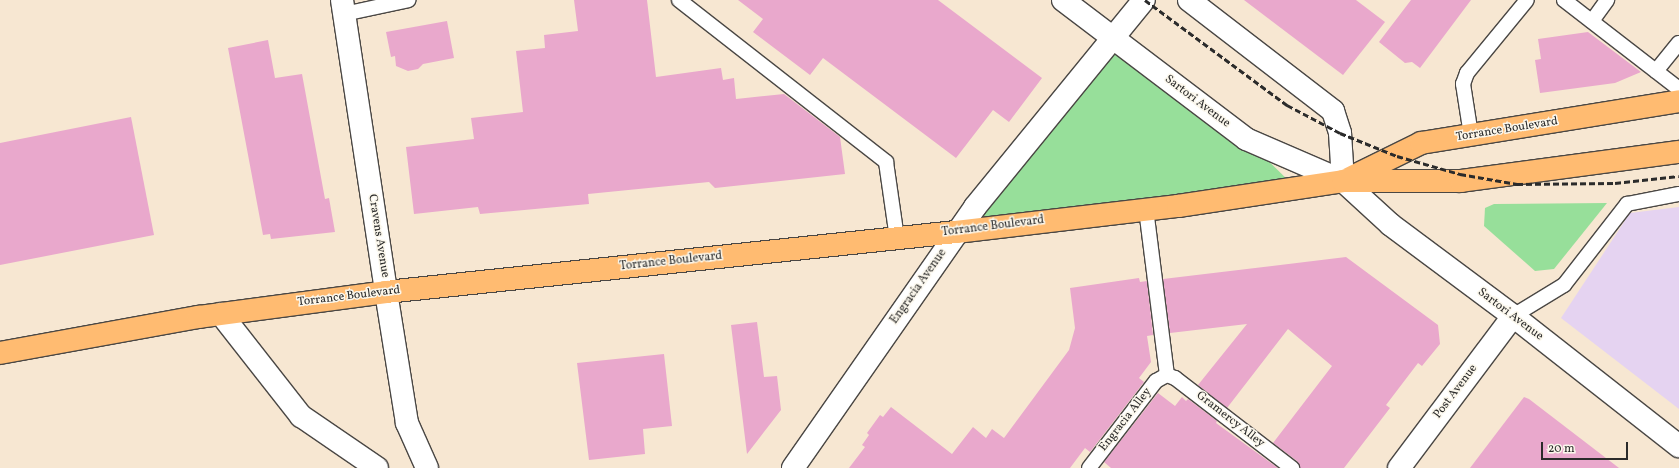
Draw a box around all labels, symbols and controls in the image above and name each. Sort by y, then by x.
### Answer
street label: Sartori Avenue [1161,73,1233,131]
street label: Torrance Boulevard [1455,115,1559,145]
street label: Cravens Avenue [364,193,392,279]
street label: Torrance Boulevard [941,214,1045,240]
street label: Engracia Avenue [888,247,950,327]
street label: Torrance Boulevard [619,249,723,275]
street label: Torrance Boulevard [297,284,401,310]
street label: Sartori Avenue [1474,286,1546,344]
street label: Post Avenue [1431,362,1481,422]
street label: Engracia Alley [1097,385,1155,455]
street label: Gramercy Alley [1193,389,1267,451]
scale bar [1543,434,1630,460]
text: 20 m [1548,441,1575,457]

